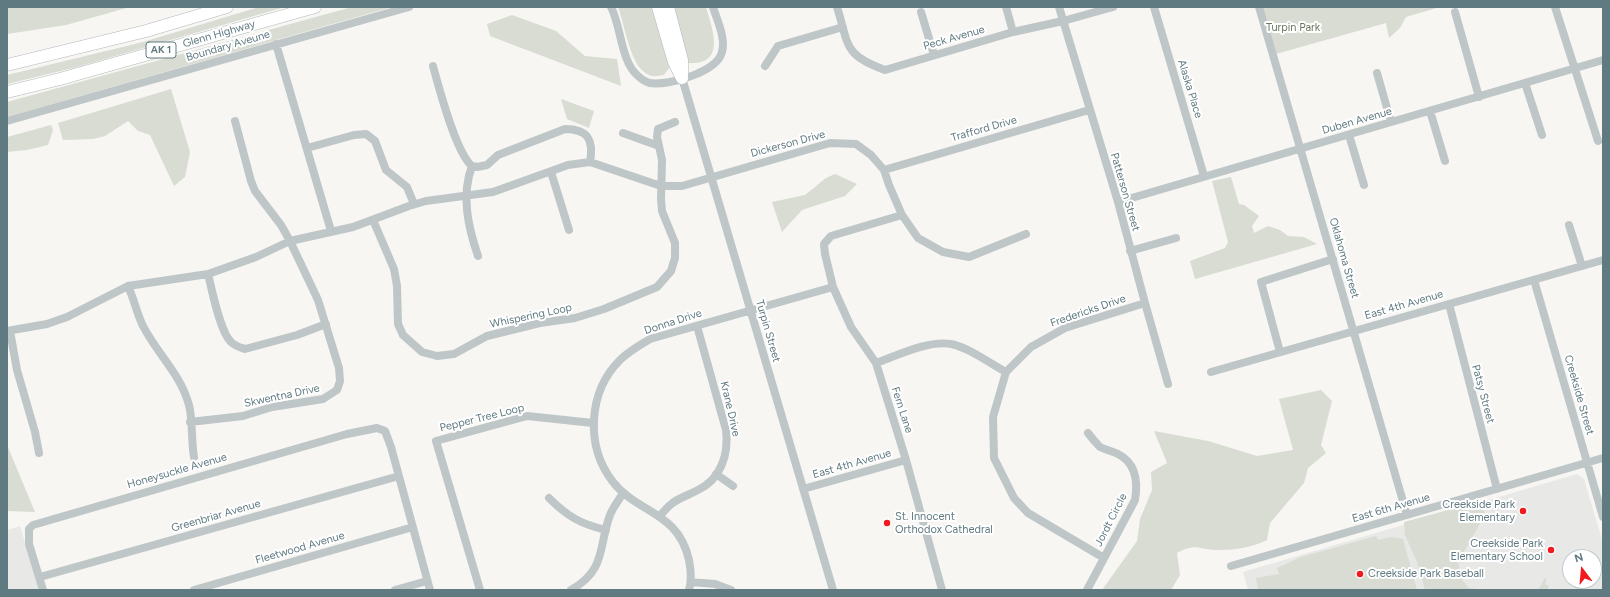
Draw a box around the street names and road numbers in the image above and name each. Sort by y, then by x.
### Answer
street label: Glenn Highway [181,17,257,51]
street label: Peck Avenue [922,23,986,53]
street label: Boundary Aveune [184,28,272,64]
road number: AK 1 [146,42,176,58]
street label: Alaska Place [1175,58,1205,120]
street label: Duben Avenue [1320,105,1394,137]
street label: Trafford Drive [950,113,1018,145]
street label: Dickerson Drive [749,128,827,160]
street label: Patterson Street [1107,151,1143,233]
street label: Oklahoma Street [1326,216,1362,300]
street label: East 4th Avenue [1363,287,1445,323]
street label: Fredericks Drive [1049,292,1127,330]
street label: Turpin Street [753,298,783,364]
street label: Whispering Loop [489,301,573,331]
street label: Donna Drive [642,306,704,338]
street label: Creekside Street [1561,353,1597,437]
street label: Patsy Street [1469,363,1497,425]
street label: Krane Drive [717,380,743,438]
street label: Skwentna Drive [243,382,321,410]
street label: Fern Lane [888,385,916,435]
street label: Pepper Tree Loop [438,401,526,435]
street label: East 4th Avenue [811,446,893,482]
street label: Honeysuckle Avenue [126,450,228,492]
street label: Jordt Circle [1092,491,1130,549]
street label: East 6th Avenue [1350,491,1432,525]
street label: Greenbriar Avenue [170,497,262,535]
street label: Fleetwood Avenue [254,529,346,567]

